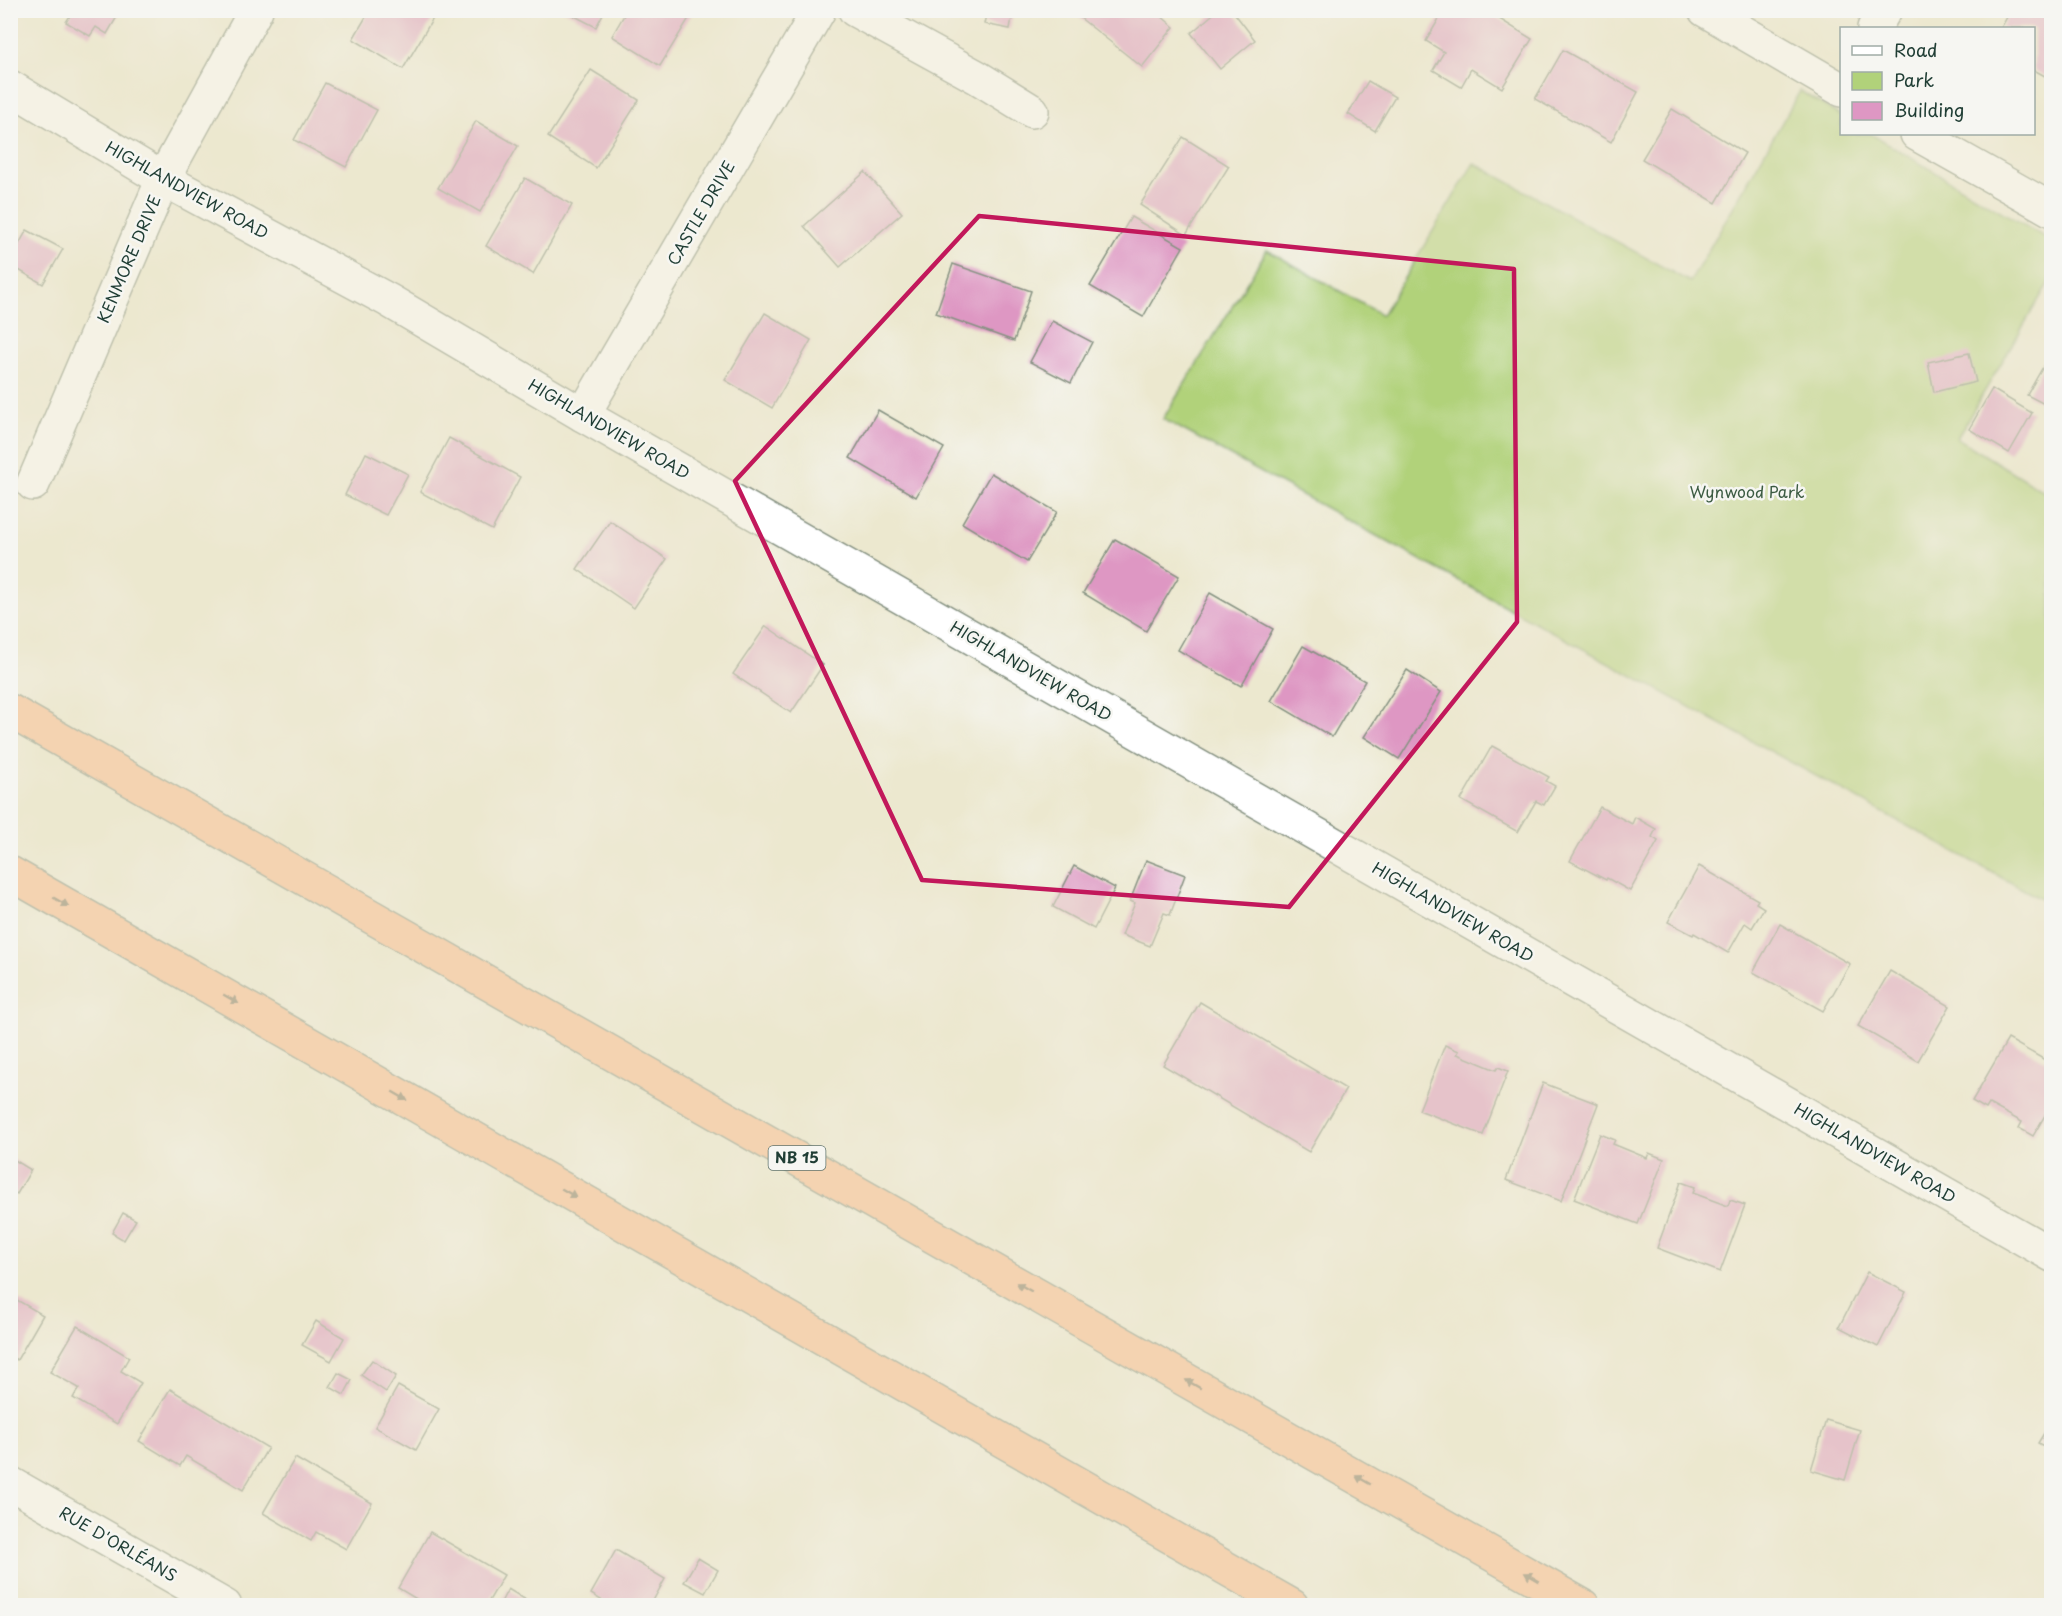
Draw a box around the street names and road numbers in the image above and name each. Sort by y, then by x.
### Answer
street label: HIGHLANDVIEW ROAD [102,134,273,244]
street label: CASTLE DRIVE [660,156,740,269]
street label: KENMORE DRIVE [90,191,166,326]
street label: HIGHLANDVIEW ROAD [524,372,695,484]
street label: HIGHLANDVIEW ROAD [946,614,1117,726]
street label: HIGHLANDVIEW ROAD [1368,855,1539,967]
street label: HIGHLANDVIEW ROAD [1790,1096,1961,1208]
road number: NB 15 [768,1146,826,1170]
street label: RUE D'ORLÉANS [55,1500,182,1587]

